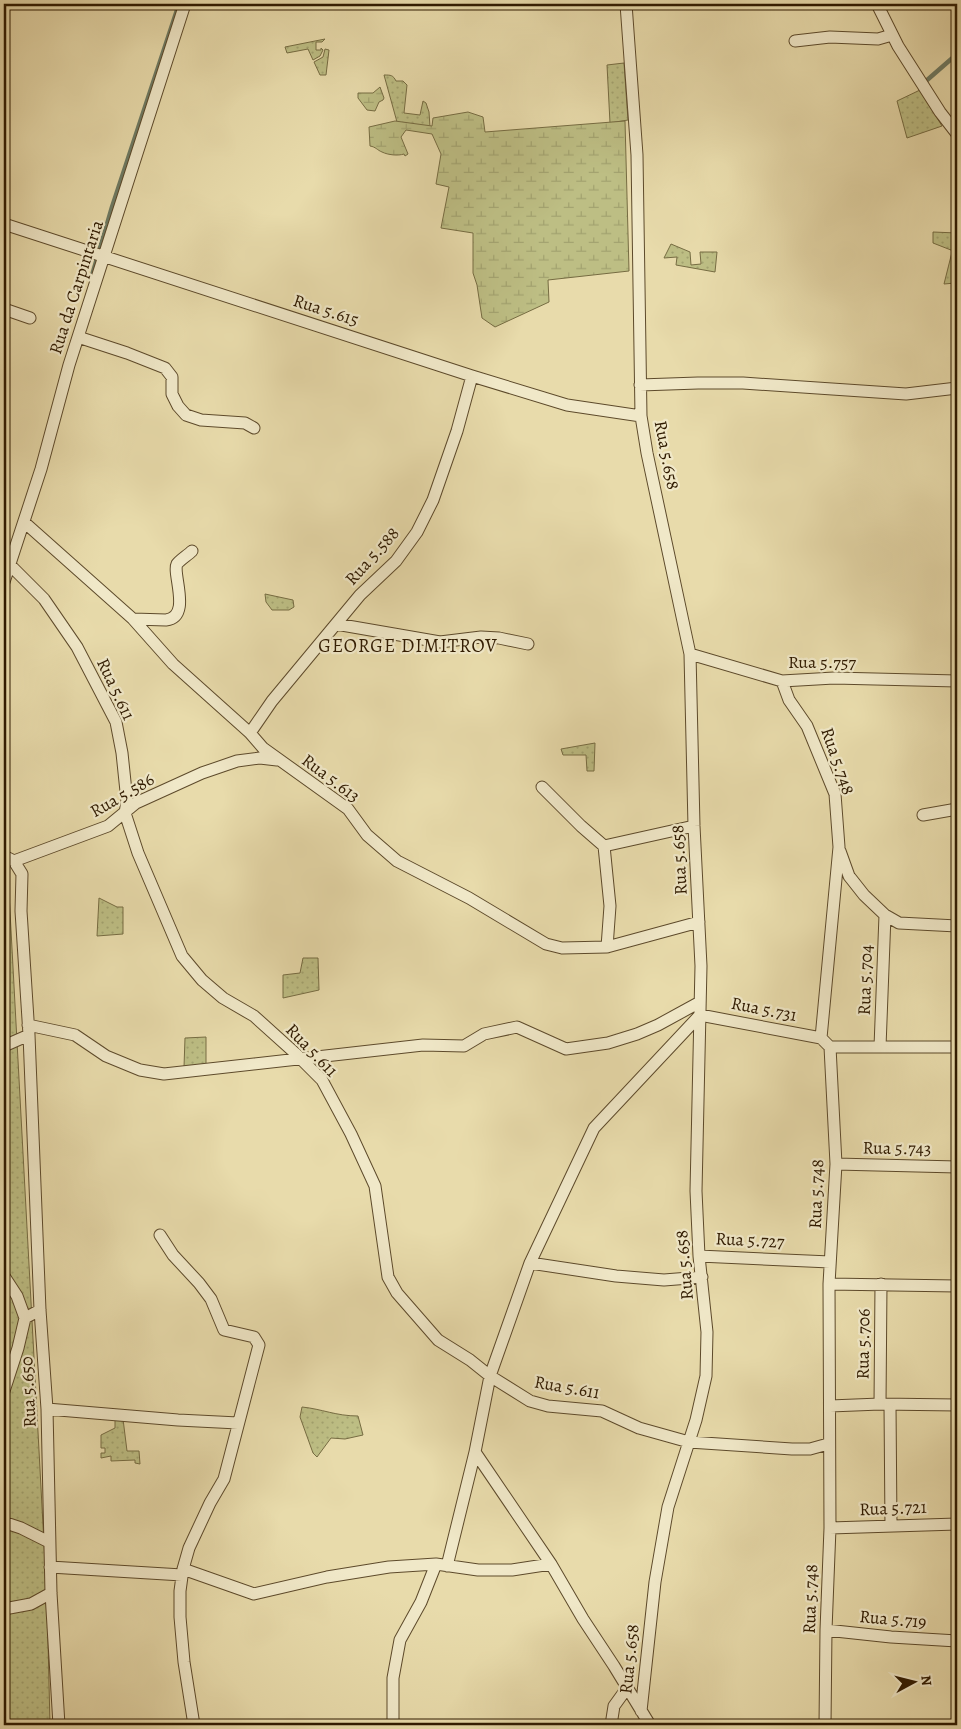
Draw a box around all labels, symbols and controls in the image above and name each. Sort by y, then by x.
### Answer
street label: Rua da Carpintaria [43,216,109,357]
street label: Rua 5.615 [290,288,362,332]
street label: Rua 5.658 [649,418,685,492]
street label: Rua 5.588 [339,522,405,590]
district label: GEORGE DIMITROV [318,633,498,659]
street label: Rua 5.757 [788,650,857,674]
street label: Rua 5.611 [91,654,141,724]
street label: Rua 5.748 [815,724,861,798]
street label: Rua 5.613 [297,748,365,808]
street label: Rua 5.586 [86,767,158,823]
street label: Rua 5.658 [665,824,693,896]
street label: Rua 5.704 [852,944,878,1016]
street label: Rua 5.731 [729,991,799,1027]
street label: Rua 5.611 [280,1018,344,1082]
street label: Rua 5.743 [862,1135,932,1161]
street label: Rua 5.748 [803,1159,829,1229]
street label: Rua 5.727 [715,1226,786,1254]
street label: Rua 5.658 [669,1229,699,1301]
street label: Rua 5.706 [850,1308,876,1380]
street label: Rua 5.650 [14,1356,42,1428]
street label: Rua 5.611 [532,1369,602,1405]
street label: Rua 5.721 [859,1495,927,1521]
street label: Rua 5.748 [797,1564,823,1634]
street label: Rua 5.719 [858,1604,928,1634]
street label: Rua 5.658 [613,1623,645,1695]
north arrow [888,1656,938,1706]
text: N [916,1674,936,1687]

